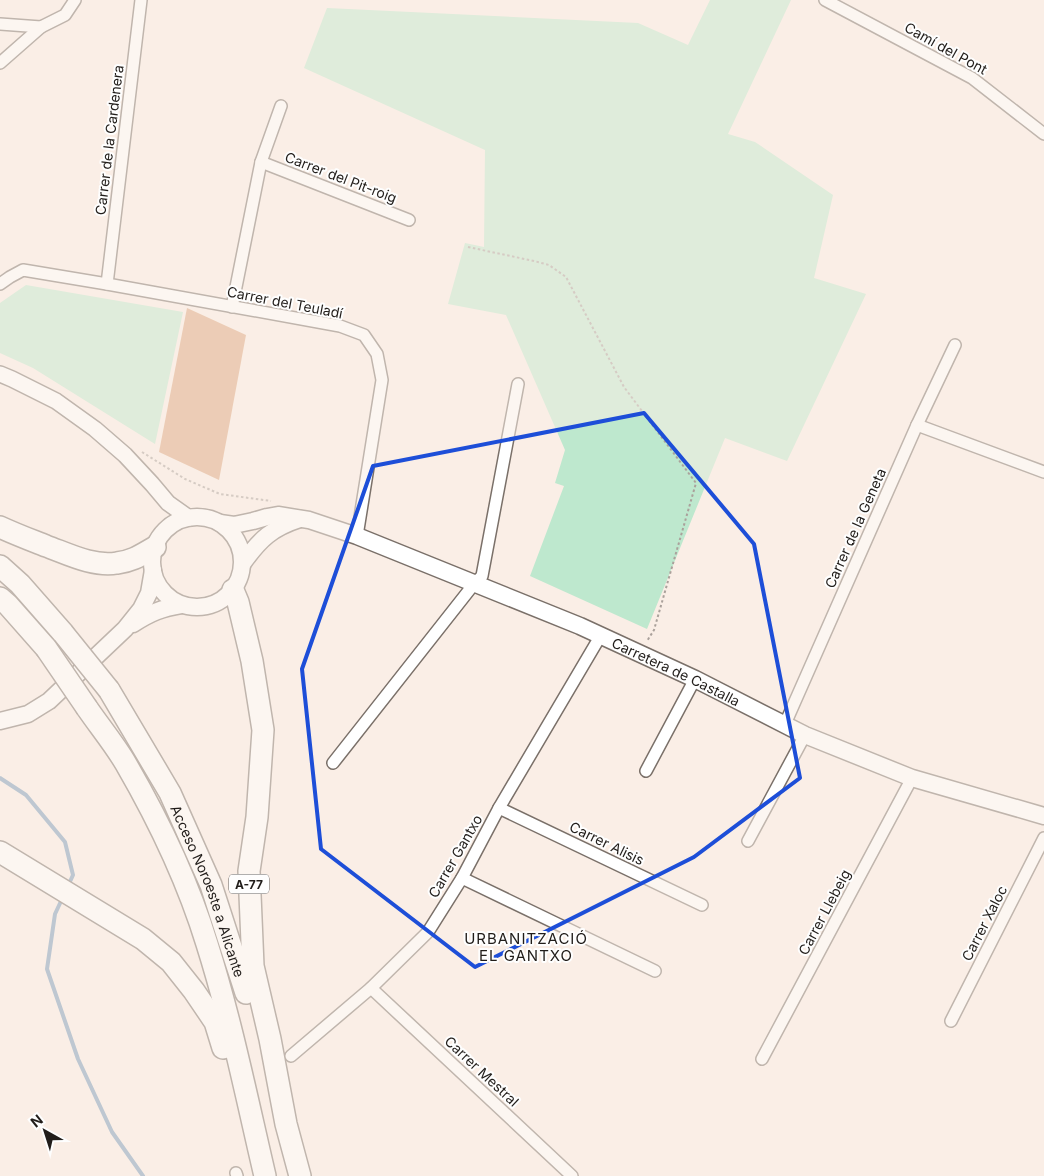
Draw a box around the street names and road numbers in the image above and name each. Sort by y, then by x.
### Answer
street label: Camí del Pont [902,18,991,78]
street label: Carrer de la Cardenera [91,64,127,216]
street label: Carrer del Pit-roig [283,148,399,206]
street label: Carrer del Teuladí [226,282,345,322]
street label: Carrer de la Geneta [821,465,889,591]
street label: Carretera de Castalla [609,633,743,709]
street label: Acceso Noroeste a Alicante [168,802,249,979]
street label: Carrer Gantxo [424,812,486,900]
street label: Carrer Alisis [567,818,647,868]
street label: Carrer Llebeig [794,866,854,958]
road number: A-77 [229,874,269,894]
street label: Carrer Xaloc [958,882,1010,964]
street label: Carrer Mestral [441,1032,523,1110]

